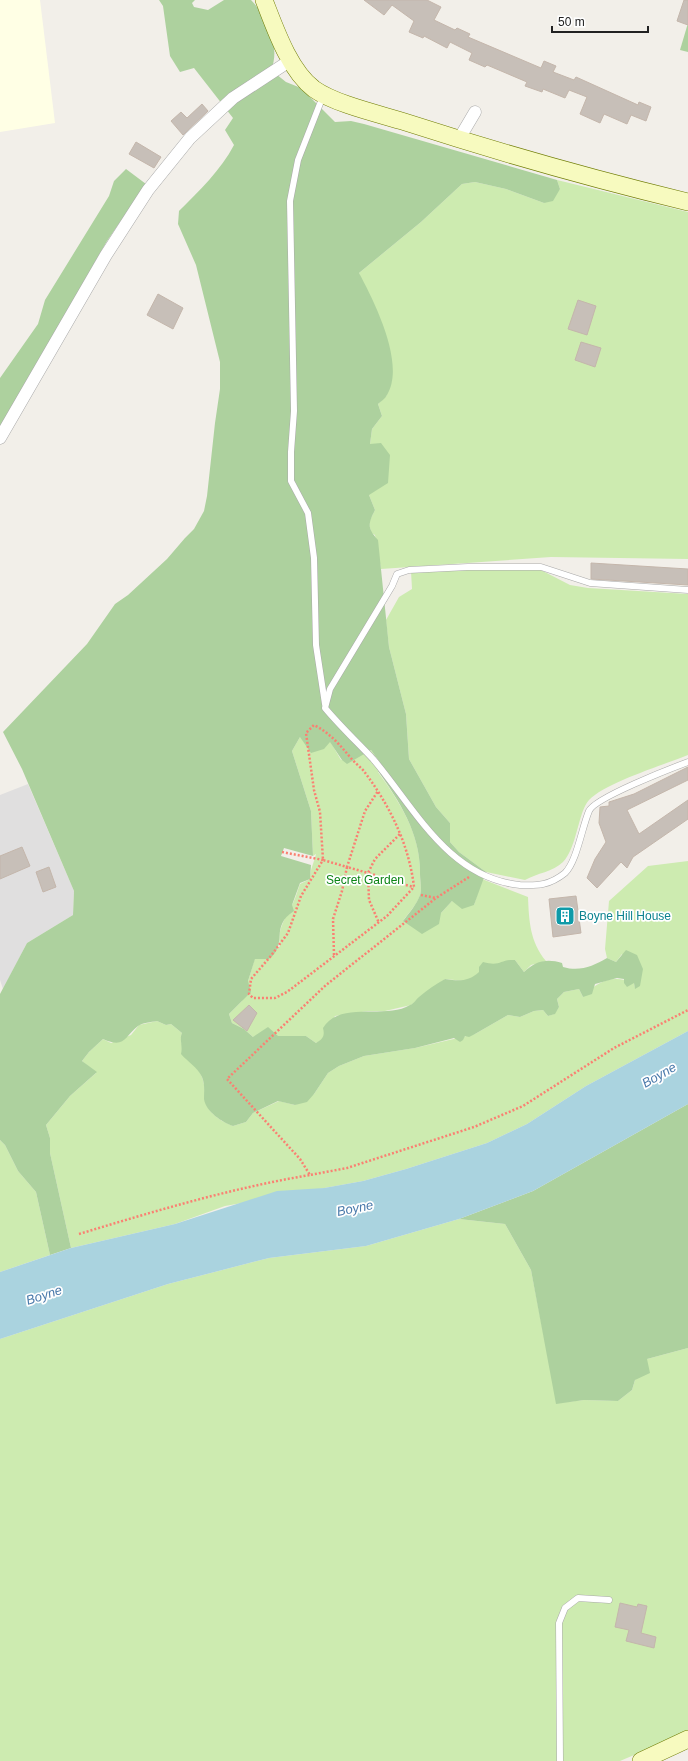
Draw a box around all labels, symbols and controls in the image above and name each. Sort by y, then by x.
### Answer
scale bar [552,8,648,34]
text: 50 m [558,15,585,29]
park label: Secret Garden [326,873,404,887]
building icon: Boyne Hill House [554,905,576,927]
place label: Boyne Hill House [579,909,671,923]
water label: Boyne [639,1059,679,1091]
water label: Boyne [335,1197,375,1219]
water label: Boyne [24,1282,64,1308]

